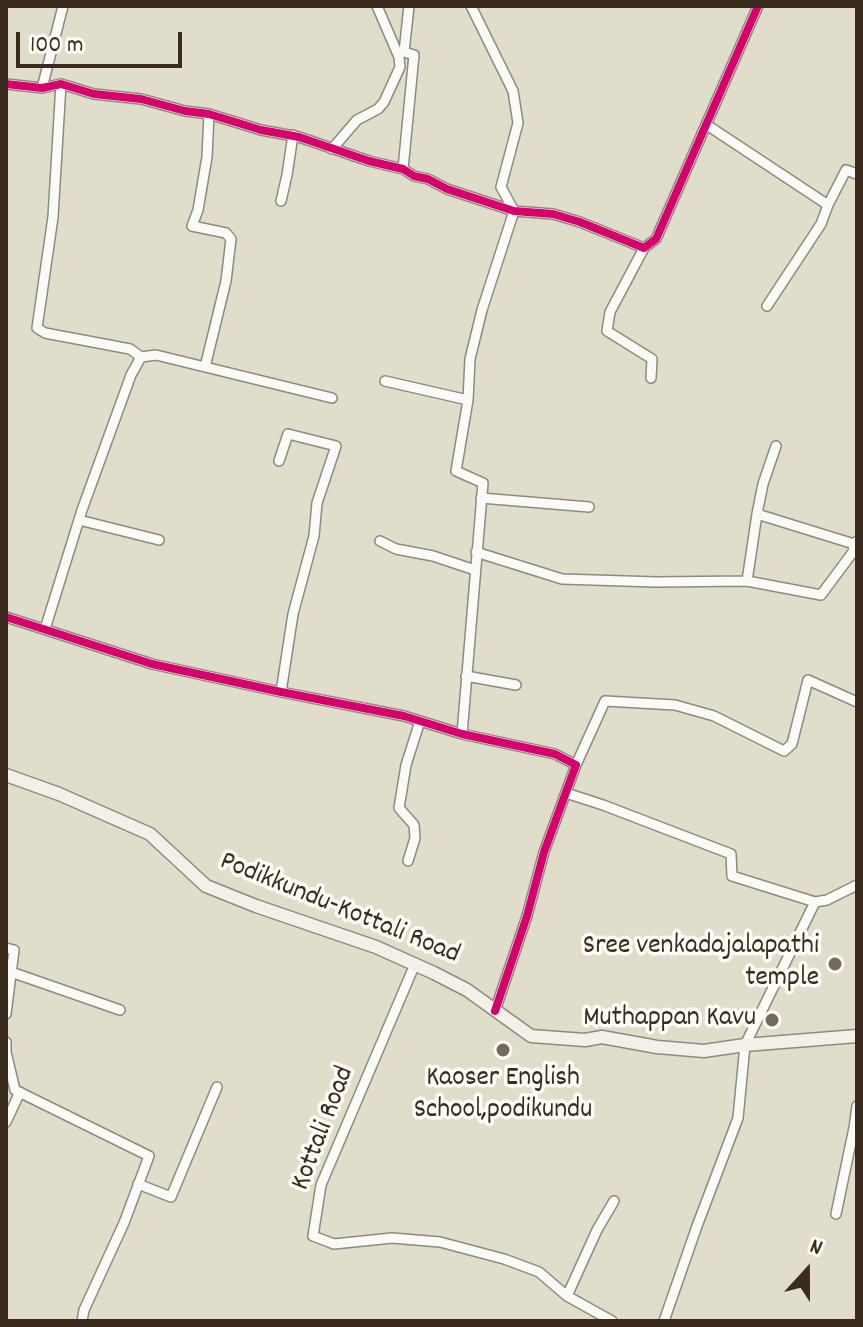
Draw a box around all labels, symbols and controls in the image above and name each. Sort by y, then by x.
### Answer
scale bar [20,16,186,66]
text: 100 m [30,29,83,63]
street label: Podikkundu-Kottali Road [214,846,464,974]
place label: Sree venkadajalapathi temple [583,931,819,997]
marker: Sree venkadajalapathi temple [826,955,844,973]
place label: Muthappan Kavu [583,1003,756,1037]
marker: Muthappan Kavu [763,1011,781,1029]
marker: Kaoser English School,podikundu [494,1041,512,1059]
street label: Kottali Road [286,1062,364,1196]
place label: Kaoser English School,podikundu [414,1063,592,1129]
north arrow [767,1231,847,1311]
text: N [805,1232,826,1265]

